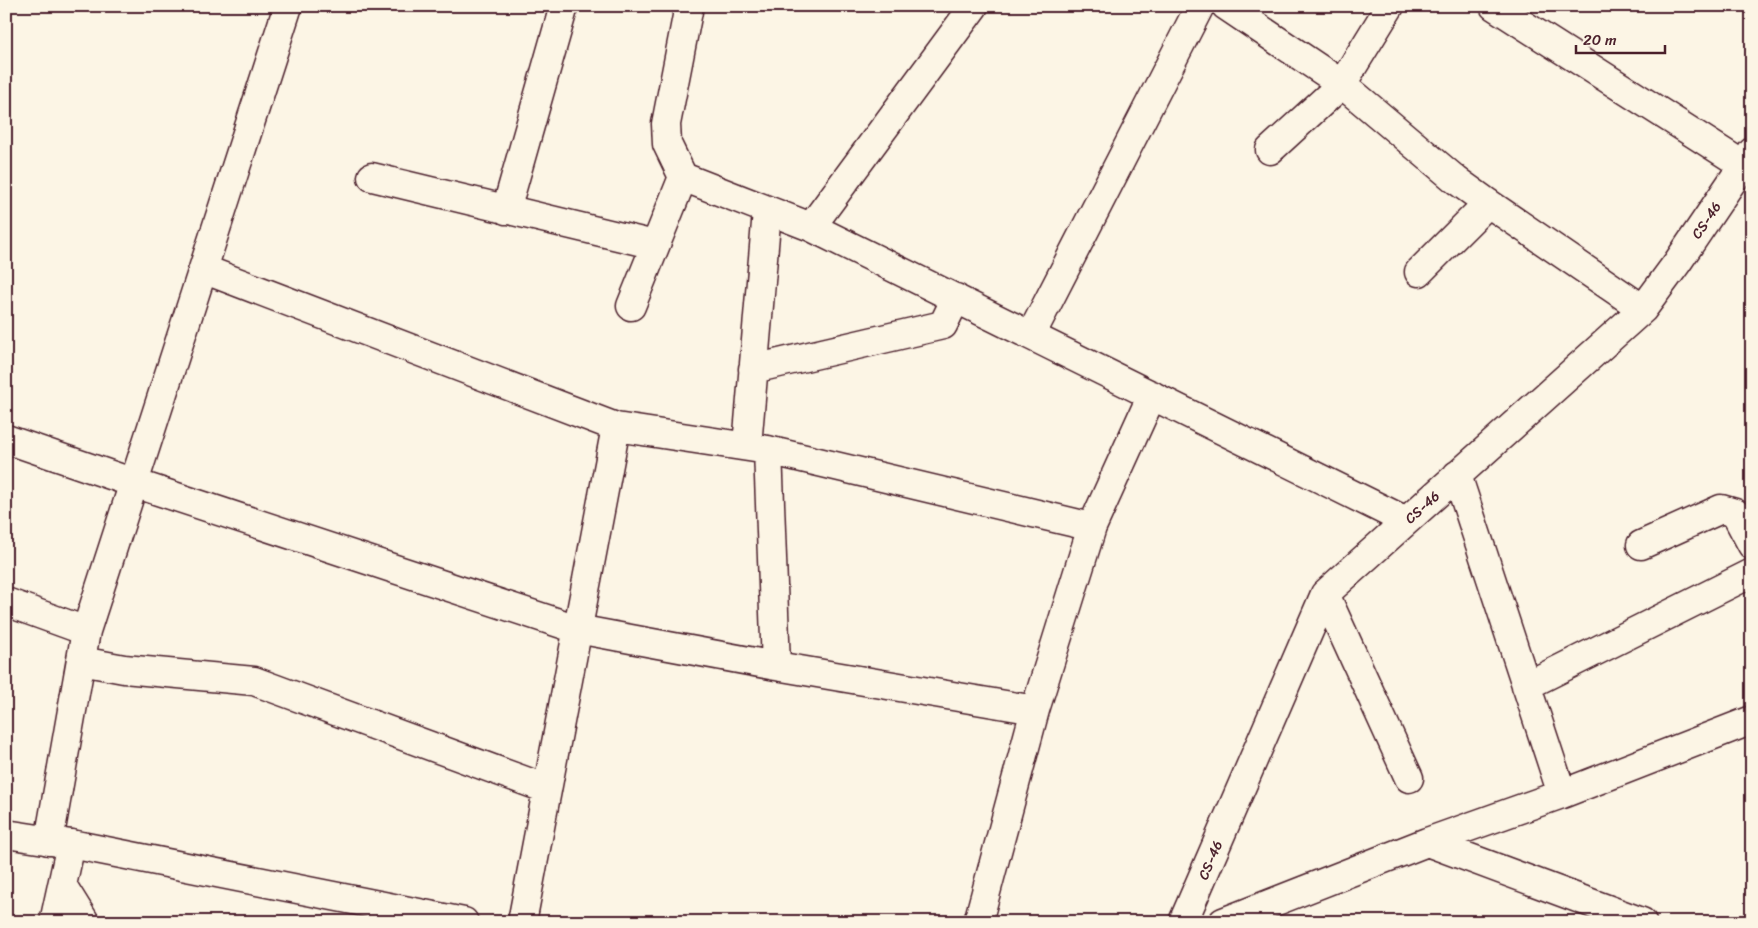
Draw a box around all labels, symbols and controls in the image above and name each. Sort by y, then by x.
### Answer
scale bar [1576,22,1664,54]
text: 20 m [1583,27,1617,53]
street label: CS-46 [1685,196,1728,244]
street label: CS-46 [1399,484,1446,530]
street label: CS-46 [1191,837,1230,884]

